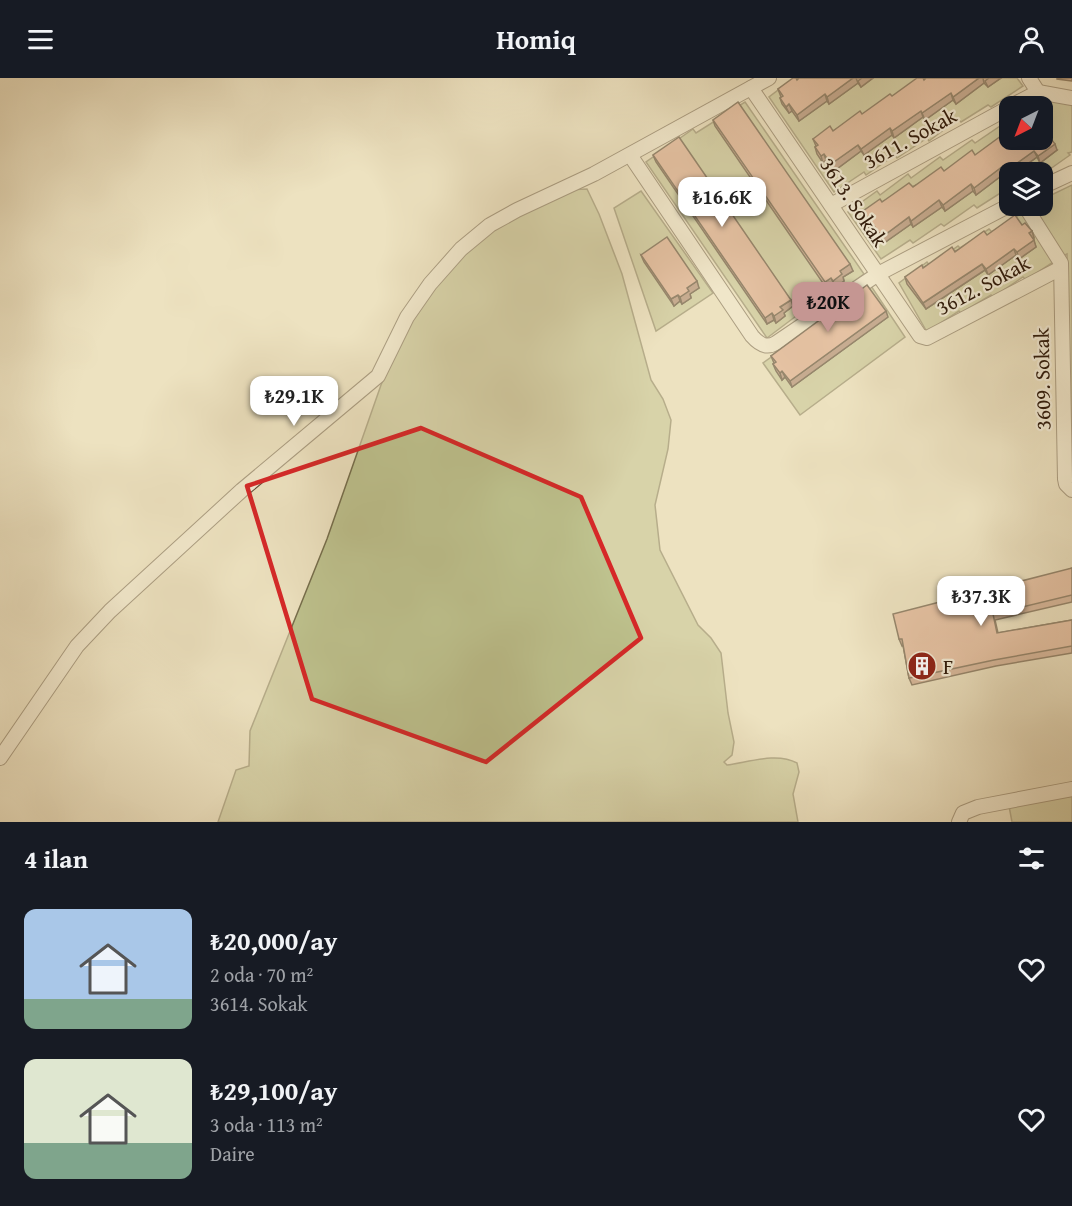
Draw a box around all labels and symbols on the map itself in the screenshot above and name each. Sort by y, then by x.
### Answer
north arrow [999,96,1053,150]
street label: 3611. Sokak [858,99,963,176]
street label: 3613. Sokak [813,151,896,253]
pin: ₺16.6K [673,177,771,228]
street label: 3612. Sokak [931,247,1036,323]
pin: ₺20K [792,282,864,333]
street label: 3609. Sokak [1026,327,1058,430]
pin: ₺29.1K [245,376,343,427]
pin: ₺37.3K [932,576,1030,627]
building icon: F [906,650,938,682]
place label: F [943,651,953,682]

